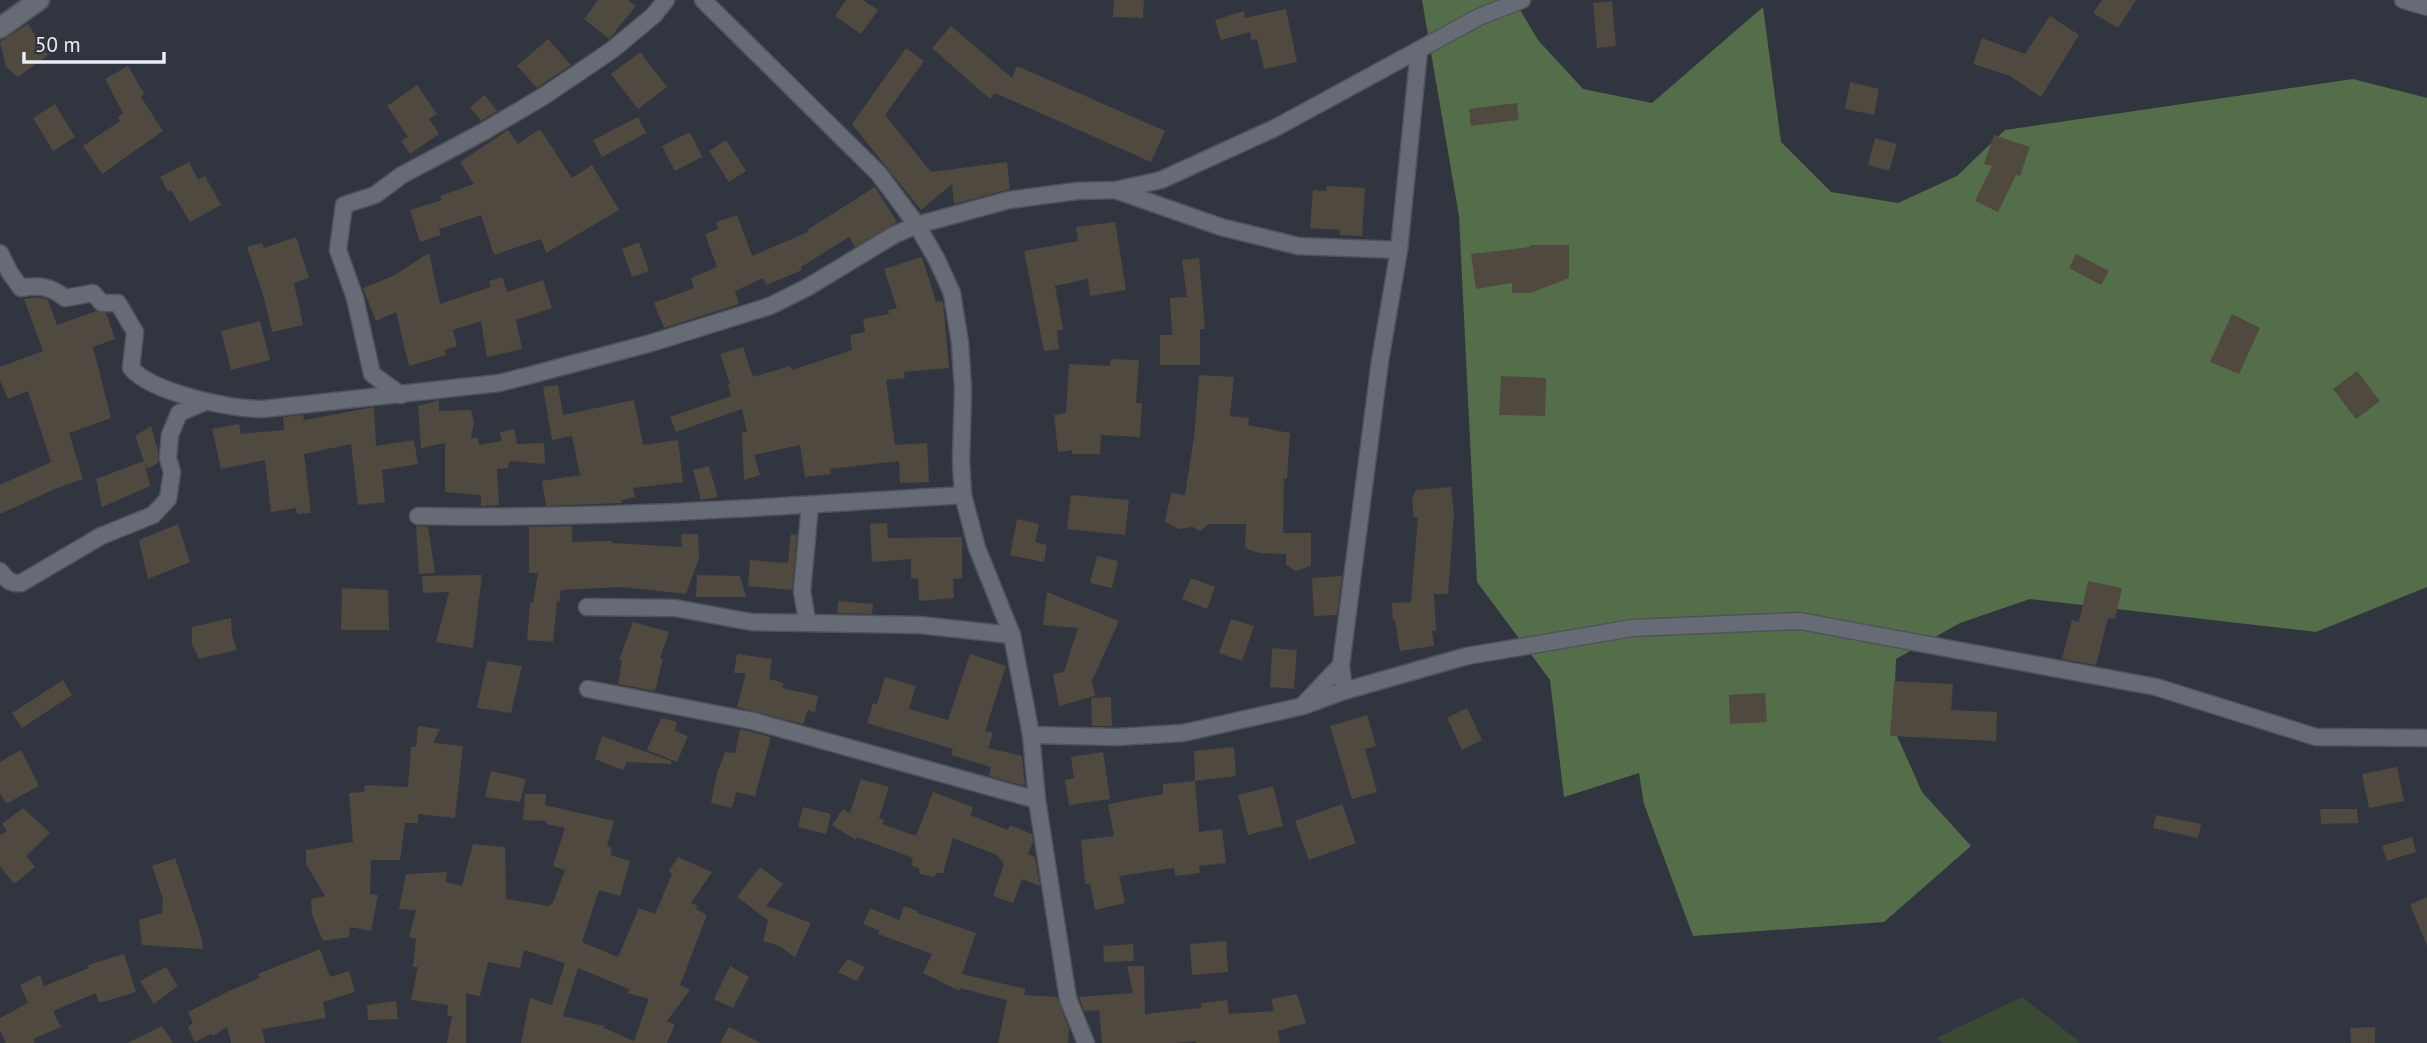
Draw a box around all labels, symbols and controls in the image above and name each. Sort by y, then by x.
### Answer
scale bar [24,21,164,65]
text: 50 m [35,31,81,58]

